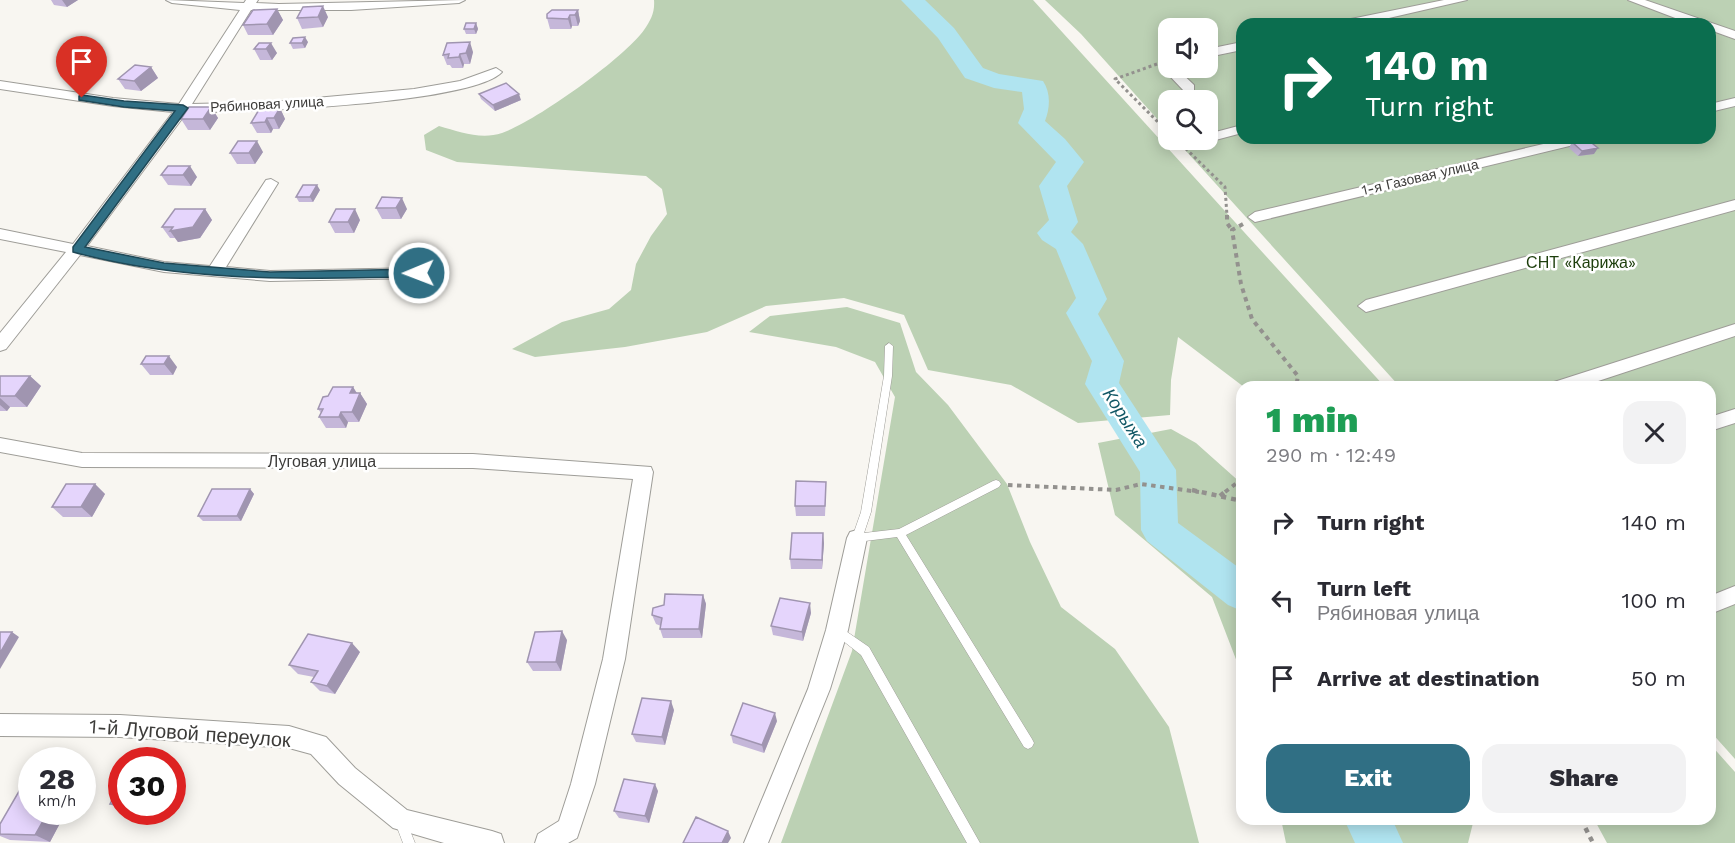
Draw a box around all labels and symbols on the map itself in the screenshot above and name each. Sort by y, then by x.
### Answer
pin [56,36,107,98]
street label: Рябиновая улица [210,93,324,115]
street label: 1-я Газовая улица [1360,156,1480,198]
position arrow [387,241,451,305]
park label: СНТ «Карижа» [1526,253,1636,272]
water label: Корыжа [1099,384,1152,451]
street label: Луговая улица [268,452,376,471]
street label: 1-й Луговой переулок [88,714,292,752]
speed limit sign: 30 [108,747,186,825]

